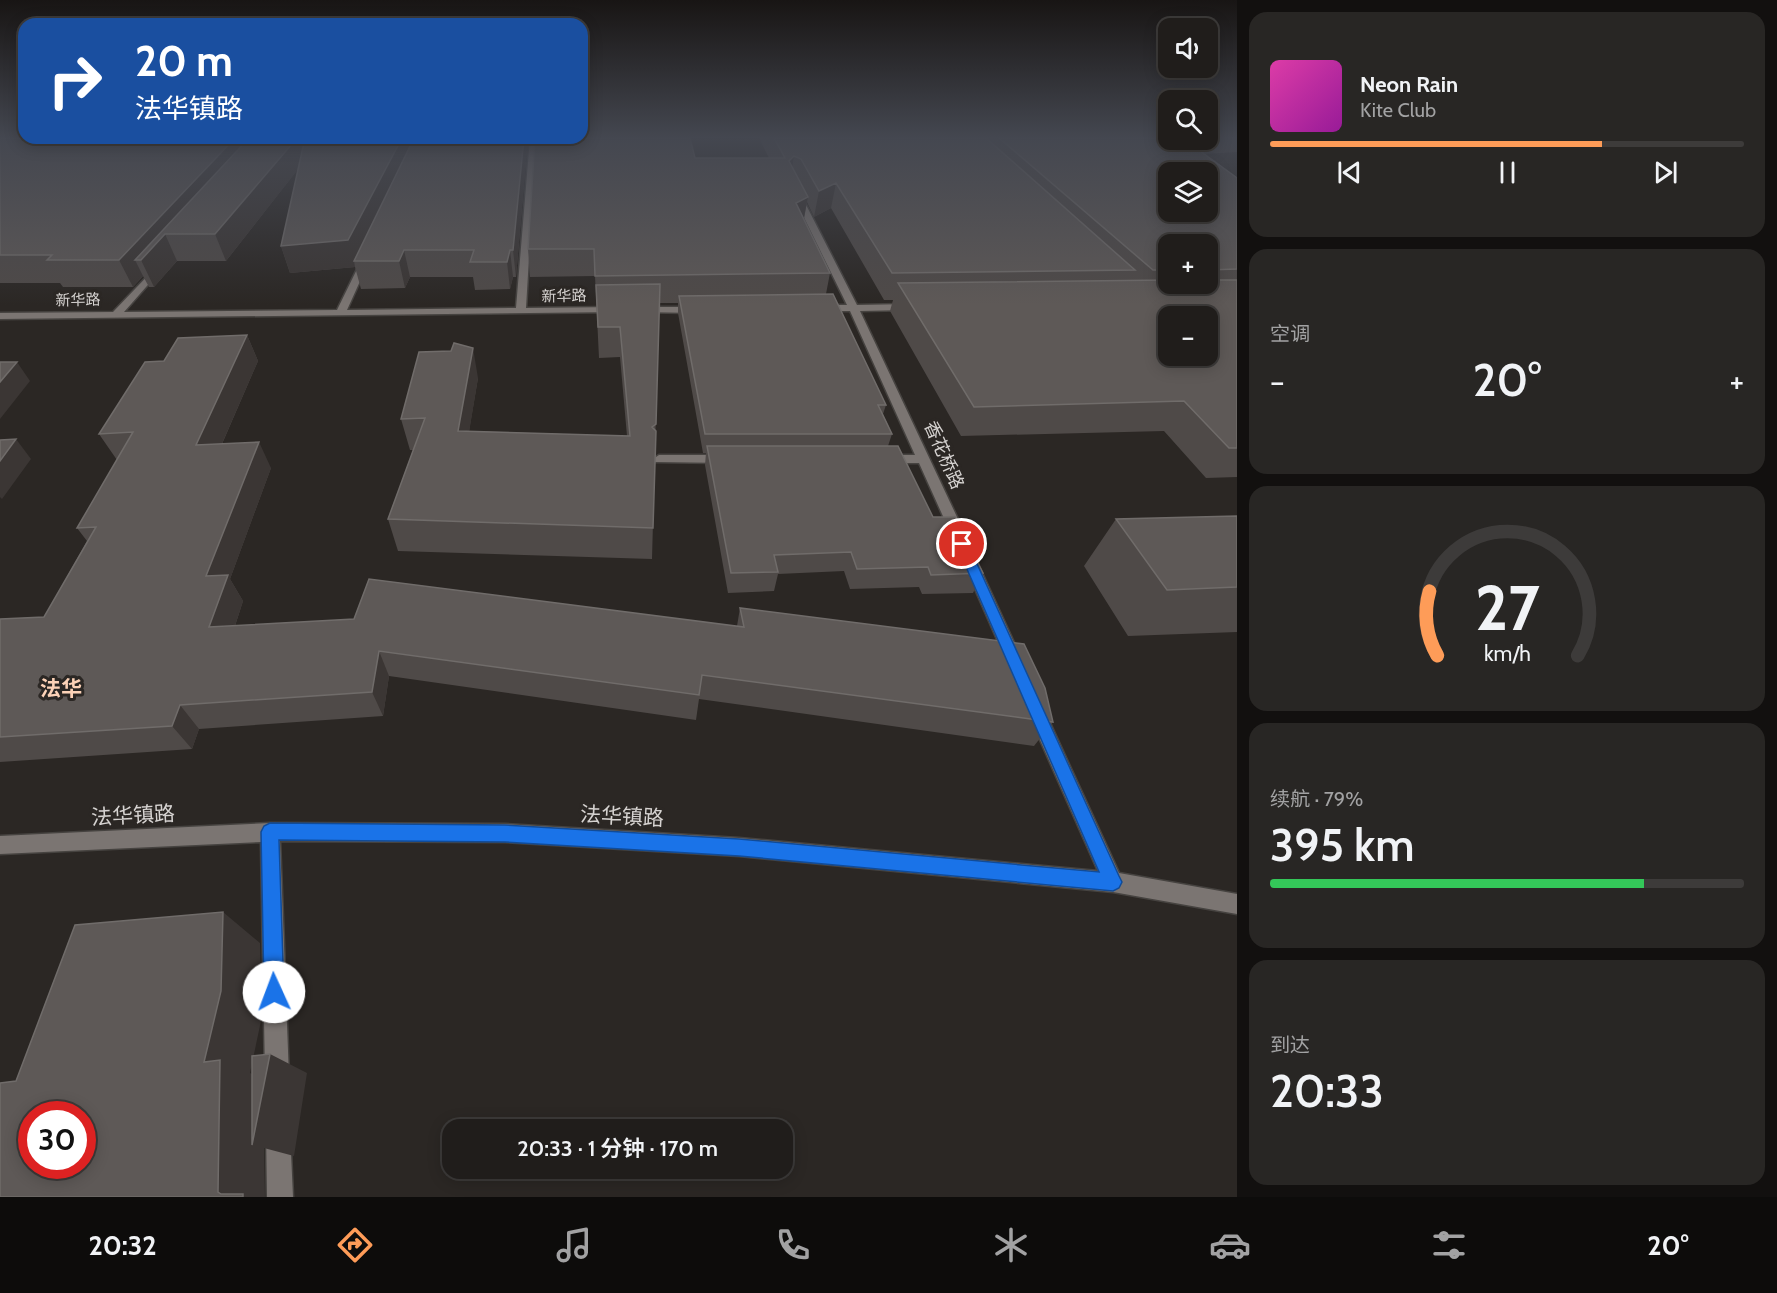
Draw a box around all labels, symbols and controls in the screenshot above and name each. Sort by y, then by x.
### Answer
map controls [1158,18,1218,366]
button: sound [1158,18,1218,78]
text: 20 m [135,35,233,87]
icon: right [36,42,114,120]
text: Neon Rain [1360,71,1458,98]
button: search [1158,90,1218,150]
text: 法华镇路 [135,92,243,125]
text: Kite Club [1360,98,1436,122]
icon: previous [1333,156,1366,189]
icon: pause [1491,156,1524,189]
icon: next [1649,156,1682,189]
button: layers [1158,162,1218,222]
button: + [1158,234,1218,294]
street label: 新华路 [541,287,587,305]
street label: 新华路 [55,291,101,309]
button: − [1158,306,1218,366]
text: 空调 [1270,322,1310,346]
text: 20° [1473,353,1541,407]
text: − [1270,361,1285,401]
text: + [1729,361,1744,401]
street label: 香花桥路 [919,418,969,492]
pin [936,518,987,569]
icon: arrive [945,527,978,560]
text: 27 [1475,570,1540,646]
text: km/h [1484,640,1530,666]
district label: 法华 [40,676,82,701]
text: 续航 · 79% [1270,787,1363,811]
street label: 法华镇路 [90,800,176,830]
street label: 法华镇路 [579,801,665,831]
text: 395 km [1270,818,1414,872]
position arrow [242,960,306,1024]
text: 到达 [1270,1033,1310,1057]
text: 20:33 [1270,1064,1384,1118]
speed limit sign: 30 [18,1101,96,1179]
text: 20:33 · 1 分钟 · 170 m [517,1135,718,1162]
icon: directions [334,1224,376,1266]
icon: music [553,1224,595,1266]
icon: phone [772,1224,814,1266]
icon: climate [990,1224,1032,1266]
icon: car [1209,1224,1251,1266]
icon: filters [1428,1224,1470,1266]
text: 20:32 [88,1229,157,1262]
text: 20° [1647,1229,1688,1262]

